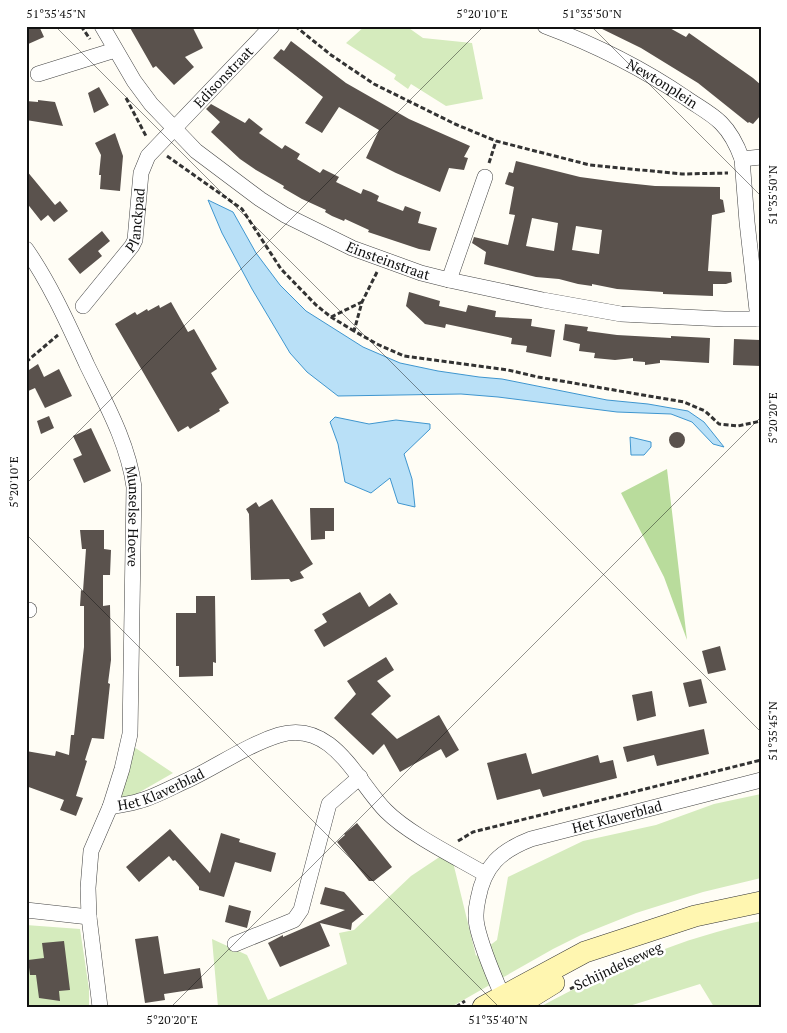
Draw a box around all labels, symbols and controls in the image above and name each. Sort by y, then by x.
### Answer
text: 51°35'45"N [26,6,86,21]
text: 5°20'10"E [456,6,508,21]
text: 51°35'50"N [562,6,622,21]
street label: Edisonstraat [189,41,257,112]
street label: Newtonplein [624,54,702,113]
text: 51°35'50"N [765,165,780,225]
street label: Planckpad [121,187,149,256]
street label: Einsteinstraat [343,237,433,284]
text: 5°20'20"E [765,392,780,444]
text: 5°20'10"E [6,456,21,508]
street label: Munselse Hoeve [121,464,144,567]
text: 51°35'45"N [765,701,780,761]
street label: Het Klaverblad [116,763,208,814]
street label: Het Klaverblad [570,796,664,837]
street label: Schijndelseweg [571,937,666,994]
text: 5°20'20"E [146,1012,198,1027]
text: 51°35'40"N [468,1012,528,1027]

